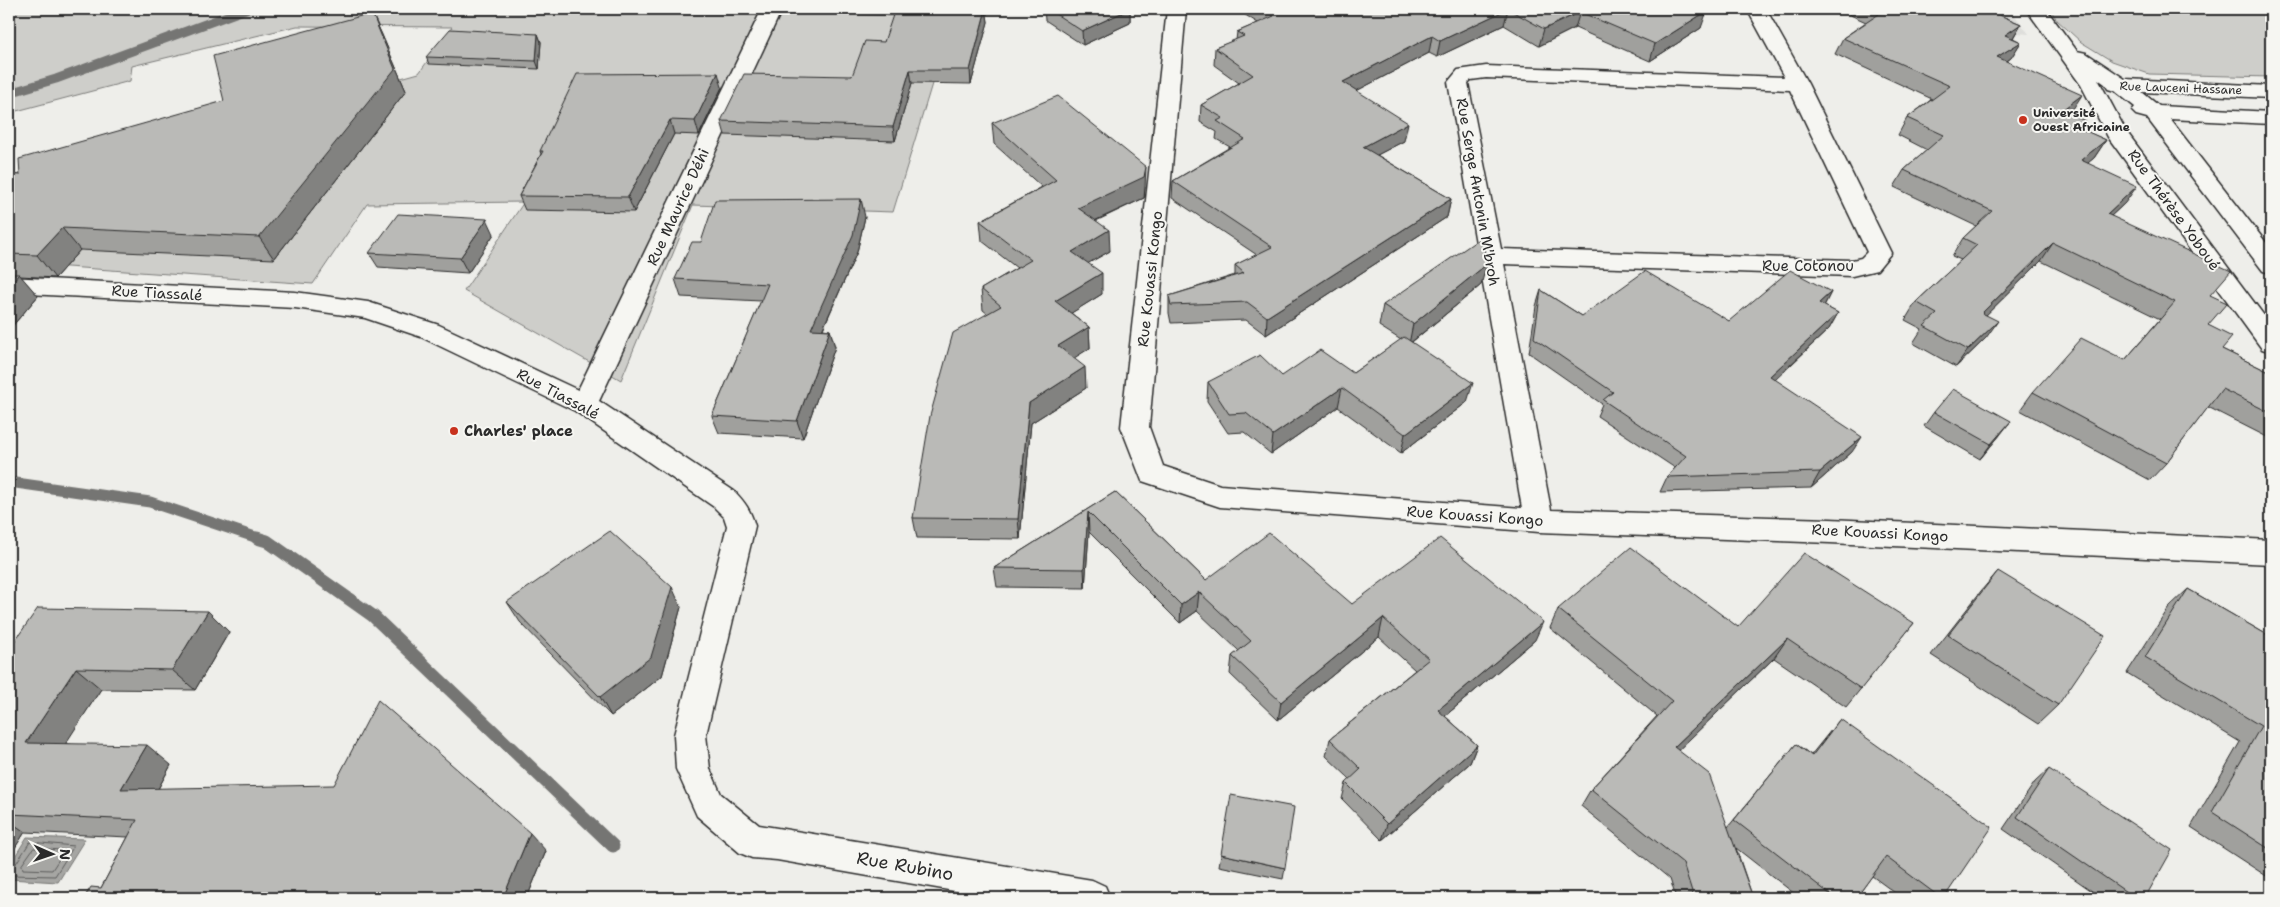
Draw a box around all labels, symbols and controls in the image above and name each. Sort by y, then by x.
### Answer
street label: Rue Lauceni Hassane [2119,78,2243,98]
street label: Rue Serge Antonin M'broh [1452,96,1504,288]
place label: Université Ouest Africaine [2033,105,2130,135]
marker: Université Ouest Africaine [2017,114,2029,126]
street label: Rue Maurice Déhi [642,145,714,269]
street label: Rue Thérèse Yoboué [2123,145,2225,275]
street label: Rue Kouassi Kongo [1133,210,1167,348]
street label: Rue Cotonou [1762,256,1854,276]
street label: Rue Tiassalé [111,281,203,305]
street label: Rue Tiassalé [513,364,603,424]
place label: Charles' place [464,421,573,441]
marker: Charles' place [448,425,460,437]
street label: Rue Kouassi Kongo [1406,501,1544,531]
street label: Rue Kouassi Kongo [1811,519,1949,547]
north arrow [28,830,78,880]
street label: Rue Rubino [855,846,955,886]
text: N [56,849,74,860]

